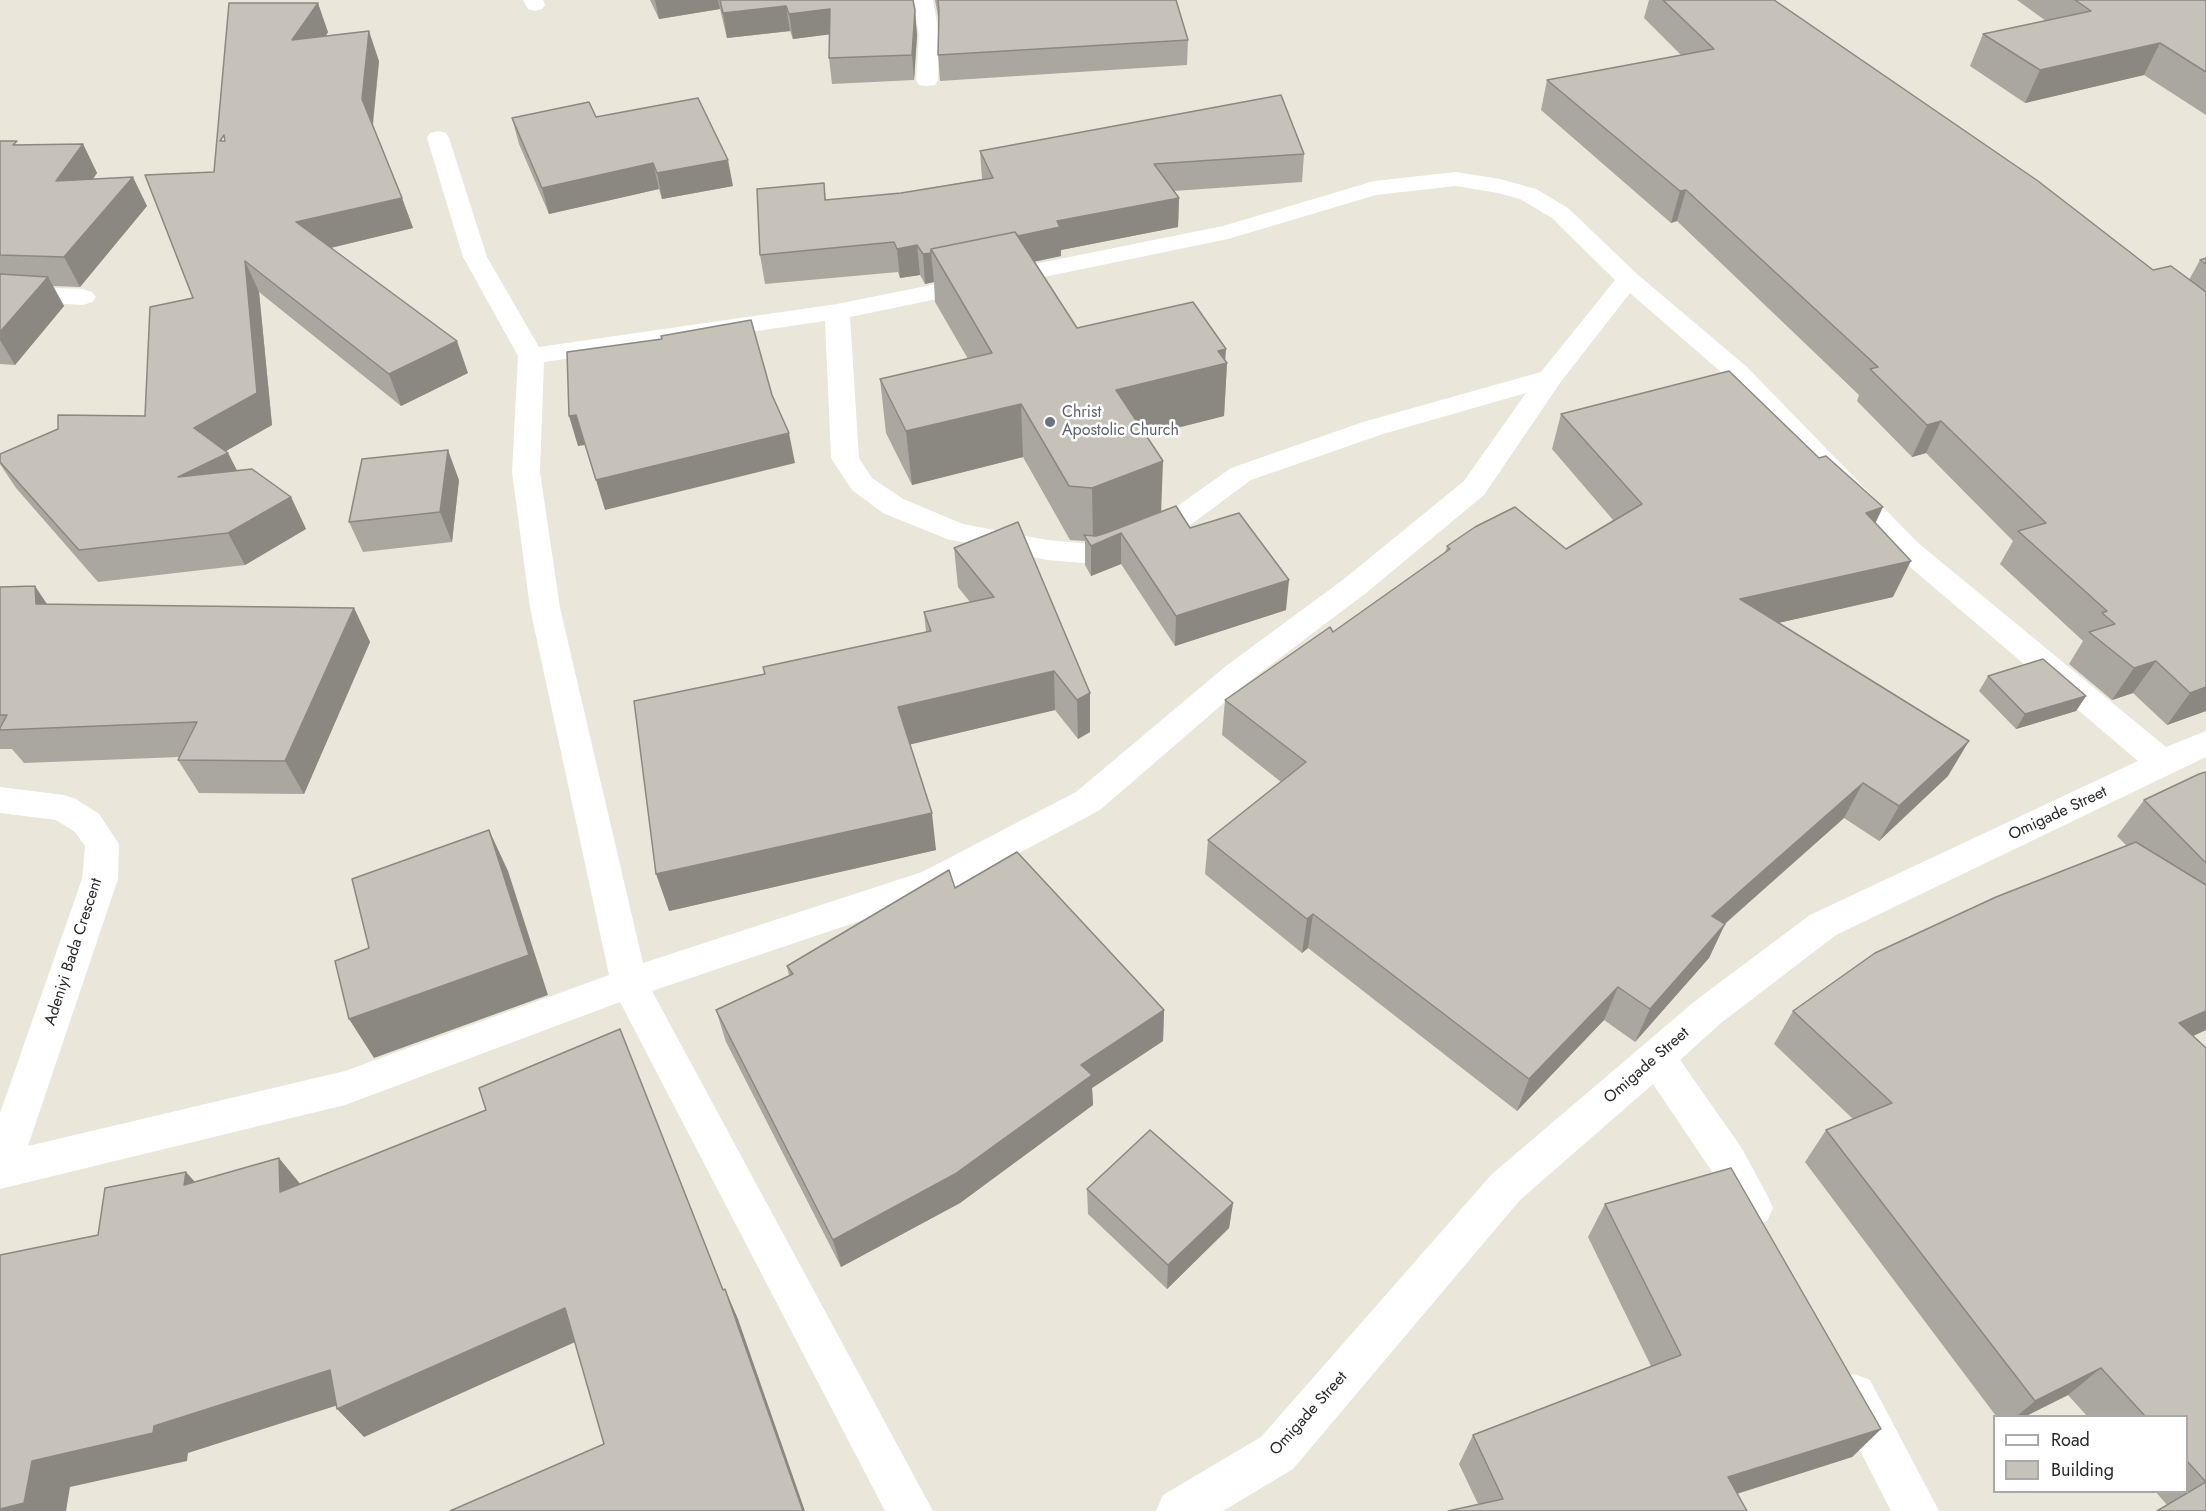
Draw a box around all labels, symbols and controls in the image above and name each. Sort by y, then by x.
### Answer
place label: Christ Apostolic Church [1062,403,1179,441]
marker: Christ Apostolic Church [1043,415,1057,429]
street label: Omigade Street [2006,783,2110,845]
street label: Adeniyi Bada Crescent [41,876,107,1028]
street label: Omigade Street [1601,1024,1693,1108]
street label: Omigade Street [1266,1368,1352,1460]
legend [1993,1415,2188,1493]
text: Road [2051,1427,2090,1453]
text: Building [2051,1457,2114,1483]

